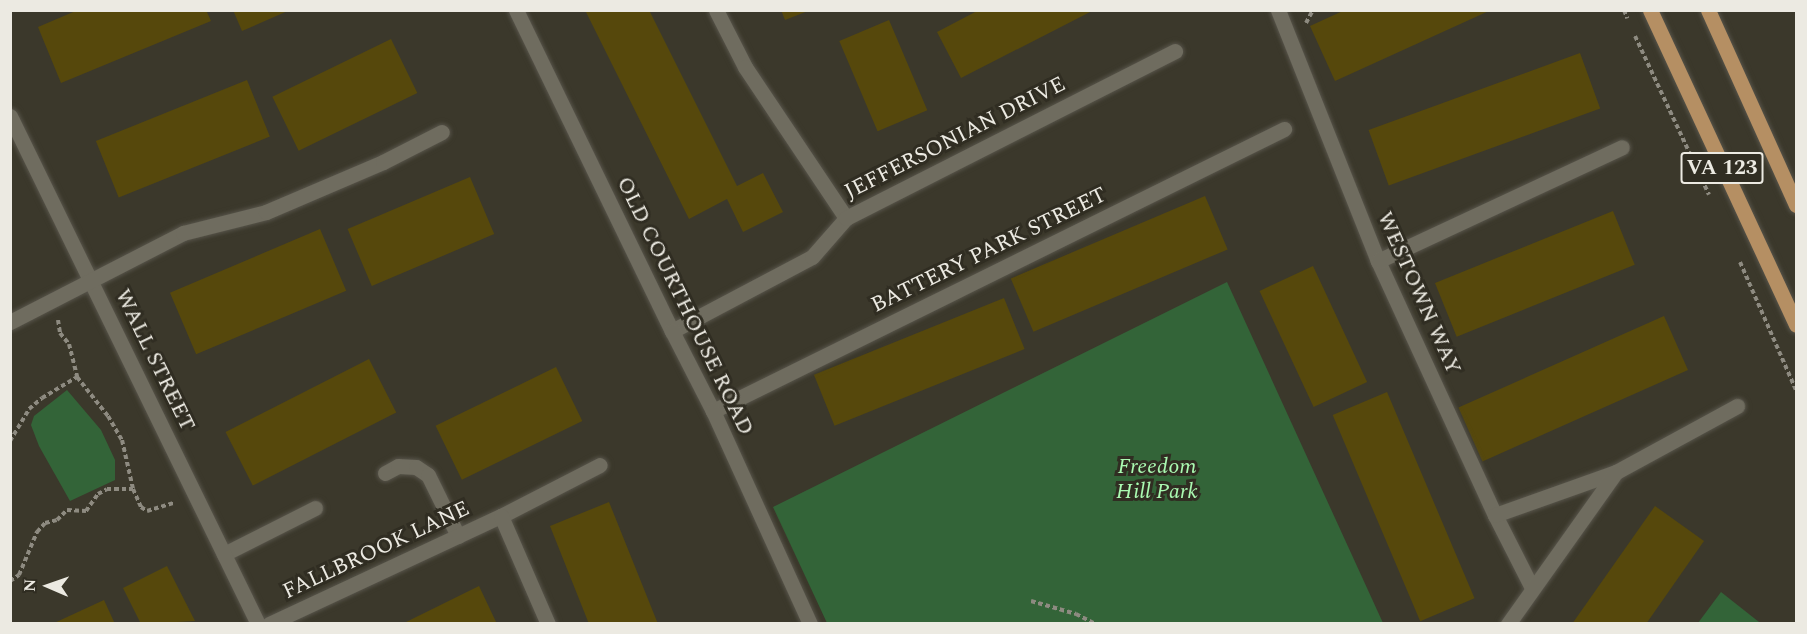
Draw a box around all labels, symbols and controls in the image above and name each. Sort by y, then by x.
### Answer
street label: JEFFERSONIAN DRIVE [840,71,1070,205]
road number: VA 123 [1680,150,1764,186]
street label: OLD COURTHOUSE ROAD [611,172,759,440]
street label: BATTERY PARK STREET [867,181,1111,319]
street label: WESTOWN WAY [1371,207,1467,379]
street label: WALL STREET [109,285,201,435]
park label: Freedom Hill Park [1116,453,1198,505]
street label: FALLBROOK LANE [278,495,474,605]
north arrow [18,556,78,616]
text: N [18,578,42,592]

